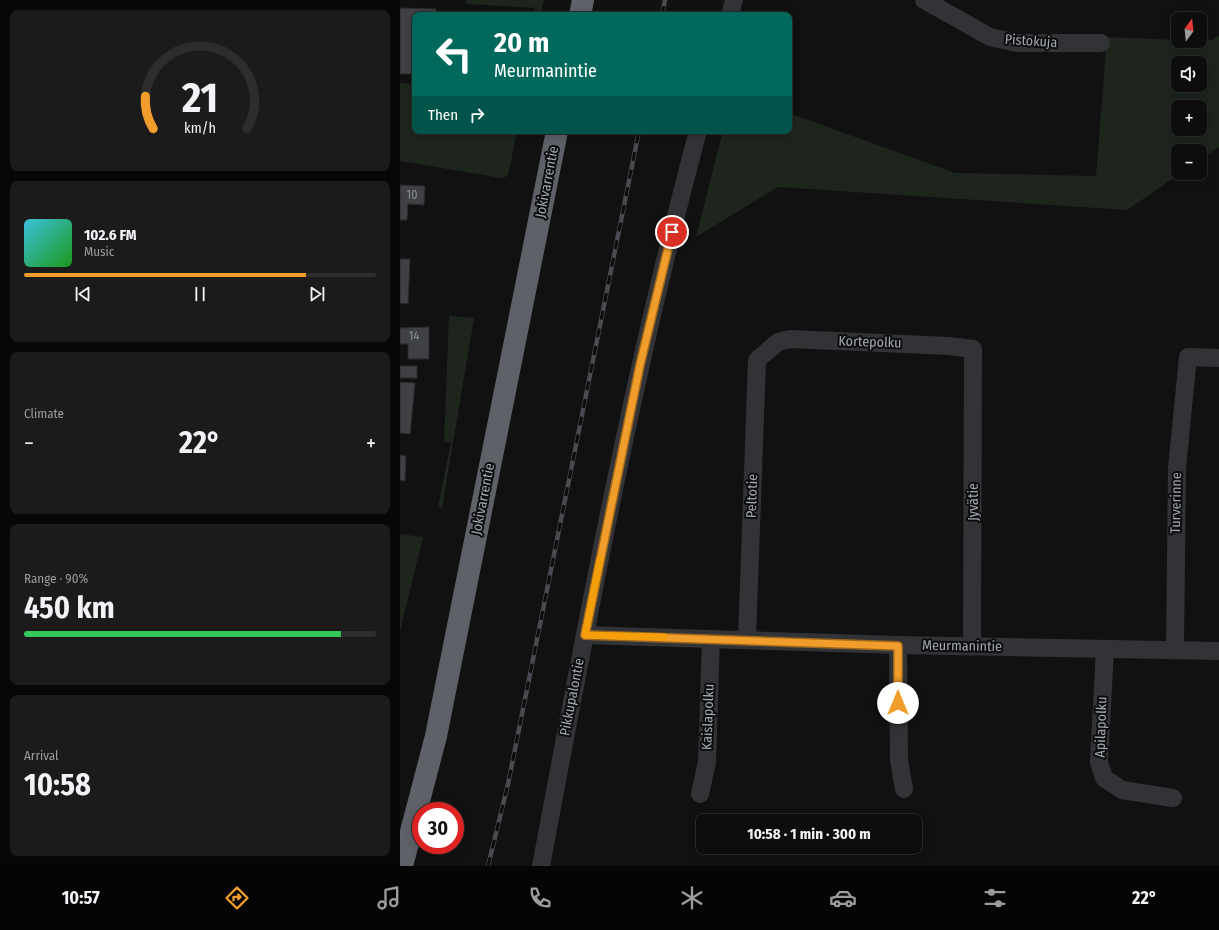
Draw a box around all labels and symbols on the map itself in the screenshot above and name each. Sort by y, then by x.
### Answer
north arrow [1171,12,1207,48]
street label: Pistokuja [1004,31,1058,51]
street label: Jokivarrentie [532,145,562,219]
house number: 10 [407,188,417,202]
pin [655,215,689,249]
house number: 14 [409,329,419,343]
street label: Kortepolku [838,332,902,352]
street label: Jokivarrentie [468,462,498,536]
street label: Turverinne [1167,472,1185,534]
street label: Peltotie [743,474,761,518]
street label: Jyvätie [965,483,982,521]
street label: Meurmanintie [922,637,1002,655]
street label: Pikkupalontie [556,657,588,737]
position arrow [877,682,919,724]
street label: Kaislapolku [698,684,718,750]
street label: Apilapolku [1091,696,1111,758]
speed limit sign: 30 [412,802,464,854]

